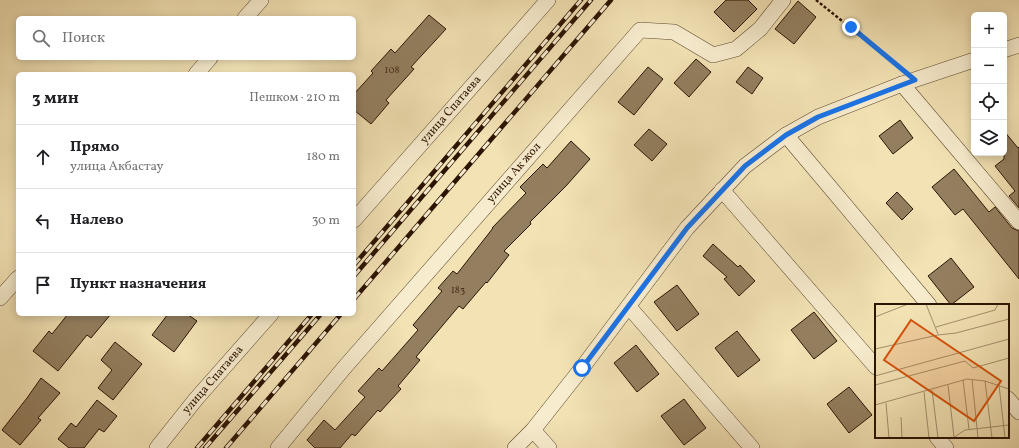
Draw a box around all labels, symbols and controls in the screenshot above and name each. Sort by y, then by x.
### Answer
map controls [971,12,1007,156]
button: + [971,12,1007,48]
search box [16,16,356,60]
route end [842,18,860,36]
icon: search [30,27,52,49]
text: Поиск [62,28,105,49]
button: − [971,48,1007,84]
house number: 108 [385,63,399,77]
street label: улица Спатаева [417,72,485,148]
button: locate [971,84,1007,120]
text: 3 мин [32,87,79,110]
text: Пешком · 210 m [249,89,340,107]
button: layers [971,120,1007,156]
text: Прямо [70,137,119,158]
street label: улица Ак жол [483,139,545,207]
icon: ahead [32,146,54,168]
text: 180 m [306,148,340,166]
text: улица Акбастау [70,158,163,176]
icon: left [32,210,54,232]
text: Налево [70,210,124,231]
text: 30 m [312,212,340,230]
icon: arrive [32,274,54,296]
text: Пункт назначения [70,274,206,295]
house number: 183 [451,283,465,297]
inset map [875,304,1009,438]
street label: улица Спатаева [179,342,247,418]
route start [573,359,591,377]

